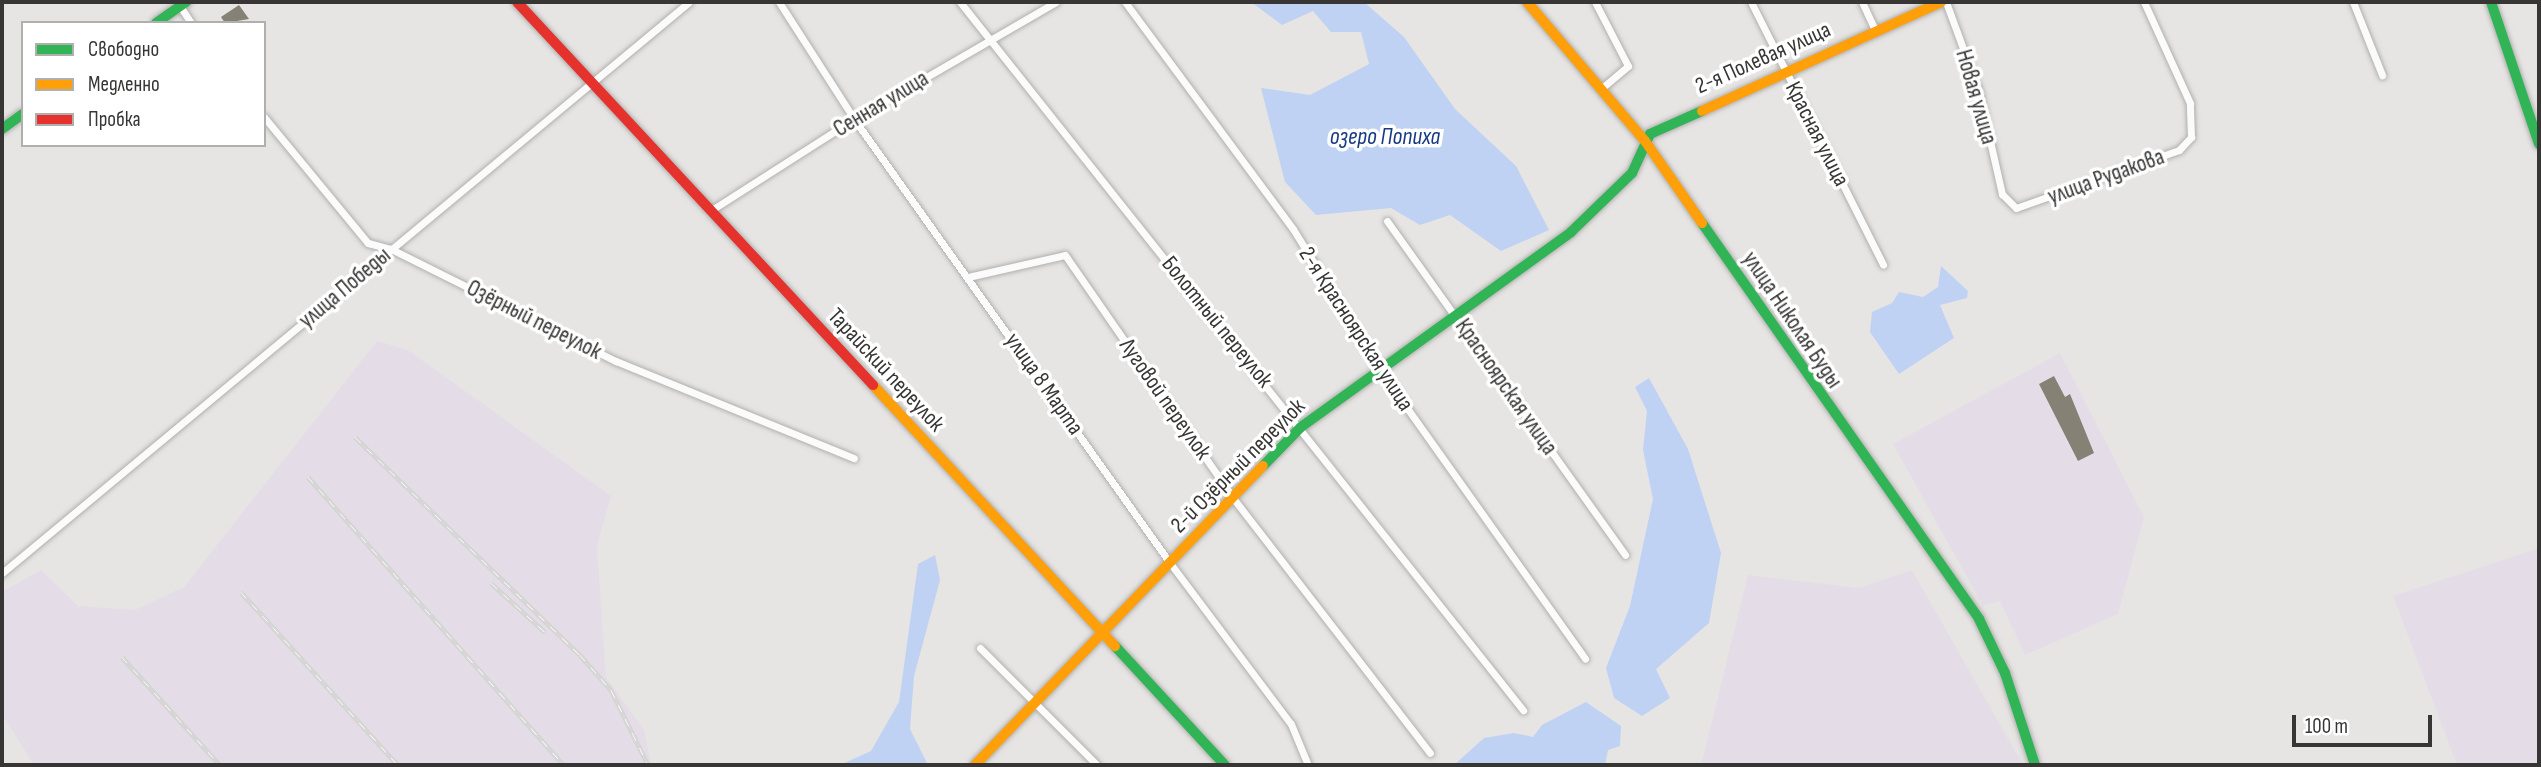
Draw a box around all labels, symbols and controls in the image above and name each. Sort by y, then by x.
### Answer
street label: 2-я Полевая улица [1691,16,1835,100]
legend [21,21,266,147]
text: Свободно [88,37,159,62]
street label: Новая улица [1949,46,2003,148]
street label: Сенная улица [829,65,933,143]
text: Медленно [88,72,160,97]
street label: Красная улица [1779,77,1855,191]
text: Пробка [88,107,141,132]
water label: озеро Попиха [1330,123,1440,151]
street label: улица Рудакова [2044,143,2168,211]
street label: улица Победы [294,242,396,334]
street label: 2-я Красноярская улица [1293,242,1419,416]
street label: улица Николая Буды [1736,246,1848,394]
street label: Болотный переулок [1156,251,1278,393]
street label: Озёрный переулок [462,274,606,366]
street label: Тарайский переулок [822,303,950,437]
street label: Красноярская улица [1449,314,1563,460]
street label: улица 8 Марта [999,328,1089,440]
street label: Луговой переулок [1113,333,1217,465]
street label: 2-й Озёрный переулок [1165,393,1311,539]
scale bar [2296,700,2436,744]
text: 100 m [2305,714,2348,739]

